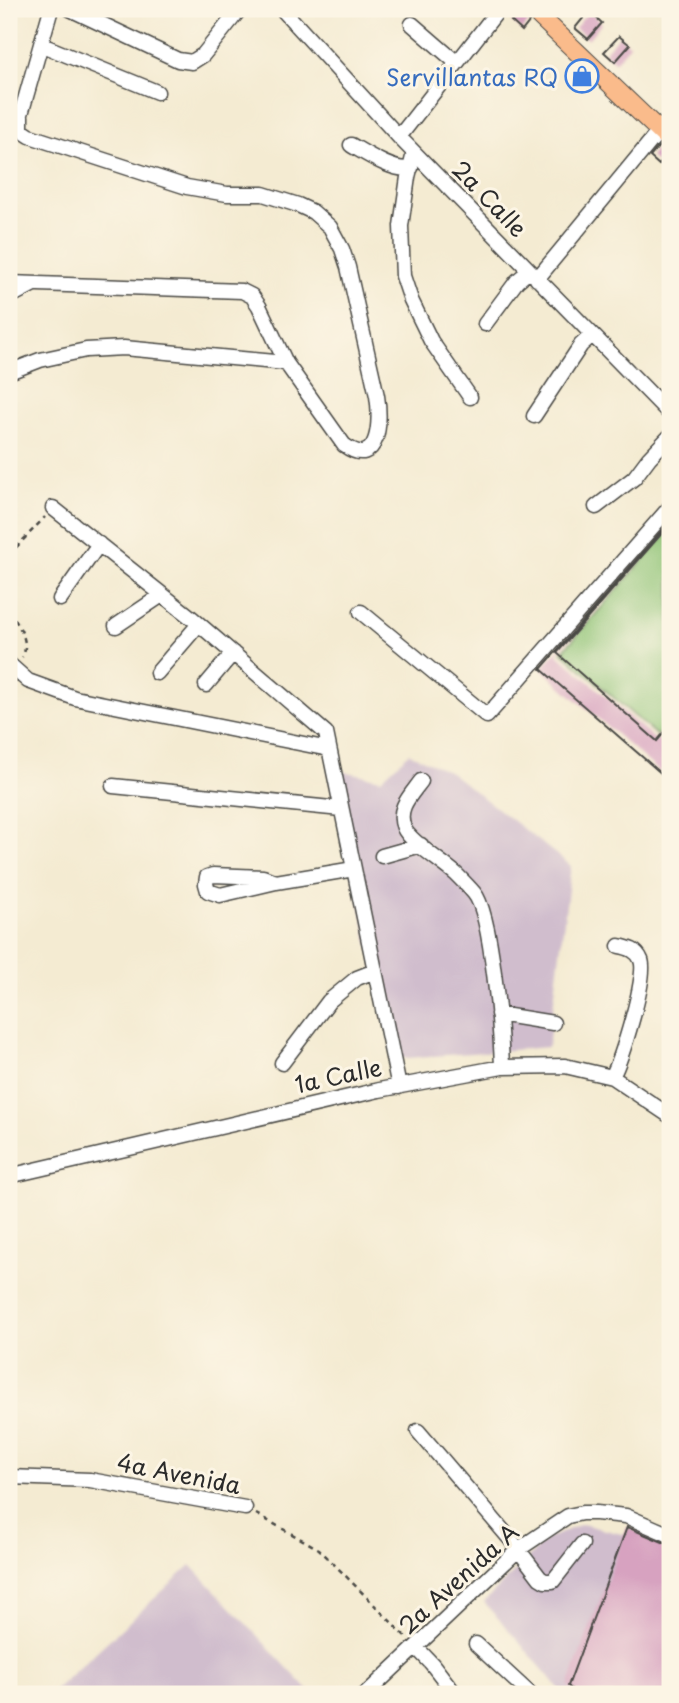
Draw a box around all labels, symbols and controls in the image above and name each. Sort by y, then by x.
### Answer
shop icon: Servillantas RQ [563,57,601,95]
place label: Servillantas RQ [386,59,558,94]
street label: 2a Calle [444,152,536,244]
street label: 1a Calle [291,1049,385,1101]
street label: 4a Avenida [114,1444,244,1502]
street label: 2a Avenida A [390,1514,526,1642]

